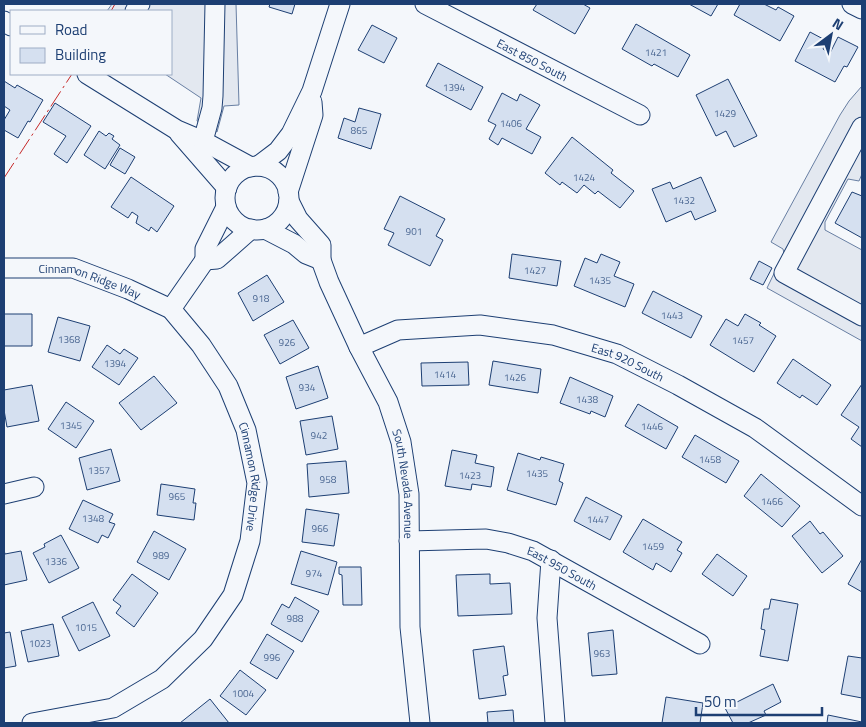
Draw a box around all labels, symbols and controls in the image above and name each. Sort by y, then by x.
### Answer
legend [10,10,172,75]
north arrow [806,10,856,60]
text: N [828,12,848,35]
text: Road [55,18,87,41]
street label: East 850 South [494,33,571,86]
text: Building [55,43,106,66]
house number: 1421 [645,45,667,60]
house number: 1394 [443,80,466,95]
house number: 1429 [714,106,737,121]
house number: 1406 [500,116,523,131]
house number: 865 [351,123,368,138]
house number: 1424 [573,170,596,185]
house number: 1432 [673,193,695,208]
house number: 901 [406,224,422,239]
street label: Cinnamon Ridge Way [38,259,145,303]
house number: 1427 [524,263,546,278]
house number: 1435 [589,273,612,288]
house number: 918 [253,291,270,306]
house number: 1443 [661,308,683,323]
house number: 1368 [58,332,81,347]
house number: 1457 [732,333,754,348]
house number: 926 [279,335,296,350]
street label: East 920 South [589,337,667,386]
house number: 1394 [104,356,127,371]
house number: 1414 [434,367,457,382]
house number: 1426 [504,370,527,385]
house number: 934 [299,380,316,395]
house number: 1438 [576,392,599,407]
house number: 1345 [60,418,83,433]
street label: Cinnamon Ridge Drive [234,419,267,532]
house number: 1446 [641,419,664,434]
street label: South Nevada Avenue [388,426,419,539]
house number: 942 [311,428,327,443]
house number: 1458 [699,452,722,467]
house number: 1357 [88,463,110,478]
house number: 1435 [526,466,549,481]
house number: 1423 [459,468,481,483]
house number: 958 [320,472,337,487]
house number: 965 [169,489,186,504]
house number: 1466 [761,494,784,509]
house number: 1348 [82,511,105,526]
house number: 1447 [587,512,609,527]
house number: 966 [312,521,329,536]
house number: 1459 [642,539,665,554]
street label: East 950 South [525,540,601,594]
house number: 989 [153,548,170,563]
house number: 1336 [45,554,68,569]
house number: 974 [306,566,323,581]
house number: 988 [287,611,304,626]
house number: 1015 [75,620,98,635]
house number: 1023 [29,636,51,651]
house number: 963 [594,646,610,661]
house number: 996 [264,650,281,665]
scale bar [696,684,822,716]
house number: 1004 [232,686,255,701]
text: 50 m [704,690,737,713]

